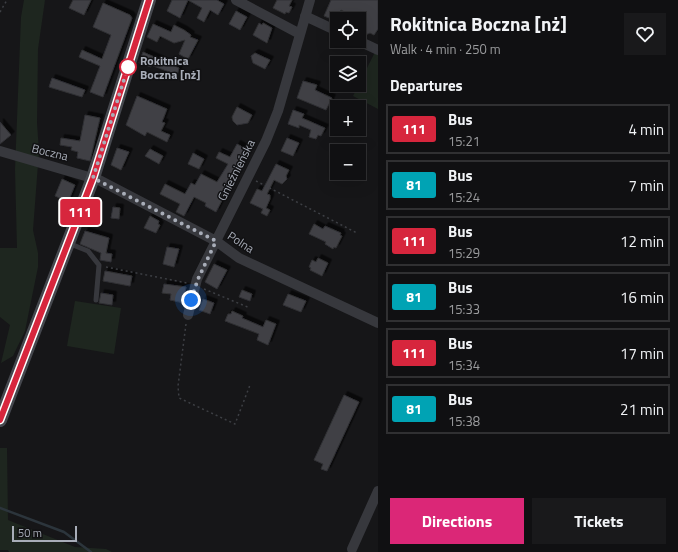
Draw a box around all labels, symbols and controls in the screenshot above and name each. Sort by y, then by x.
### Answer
text: Rokitnica Boczna [nż] [390,9,567,38]
map controls [330,12,366,180]
button: locate [330,12,366,48]
button: heart [624,13,666,55]
text: Walk · 4 min · 250 m [390,39,501,59]
place label: Rokitnica Boczna [nż] [140,51,201,84]
button: layers [330,56,366,92]
marker: Rokitnica Boczna [nż] [119,58,137,76]
text: Departures [390,74,463,97]
button: + [330,100,366,136]
text: Bus [448,108,473,131]
text: 111 [402,118,426,139]
text: 4 min [628,118,664,141]
text: 15:21 [448,131,480,151]
street label: Gnieźnieńska [212,136,260,204]
street label: Boczna [30,138,70,166]
button: − [330,144,366,180]
text: Bus [448,164,473,187]
text: 81 [406,174,422,195]
text: 7 min [628,174,664,197]
text: 15:24 [448,187,480,207]
line badge: 111 [57,199,103,225]
text: 111 [68,201,92,222]
text: Bus [448,220,473,243]
street label: Polna [224,226,258,258]
text: 111 [402,230,426,251]
text: 12 min [620,230,664,253]
text: 15:29 [448,243,480,263]
text: Bus [448,276,473,299]
text: 81 [406,286,422,307]
text: 16 min [620,286,664,309]
your location [181,290,201,310]
text: 15:33 [448,299,480,319]
text: Bus [448,332,473,355]
text: 111 [402,342,426,363]
text: 17 min [620,342,664,365]
text: 15:34 [448,355,480,375]
text: Bus [448,388,473,411]
text: 81 [406,398,422,419]
text: 21 min [620,398,664,421]
text: 15:38 [448,411,480,431]
button: Directions [390,498,524,544]
button: Tickets [532,498,666,544]
scale bar [12,524,77,543]
text: 50 m [18,525,42,541]

